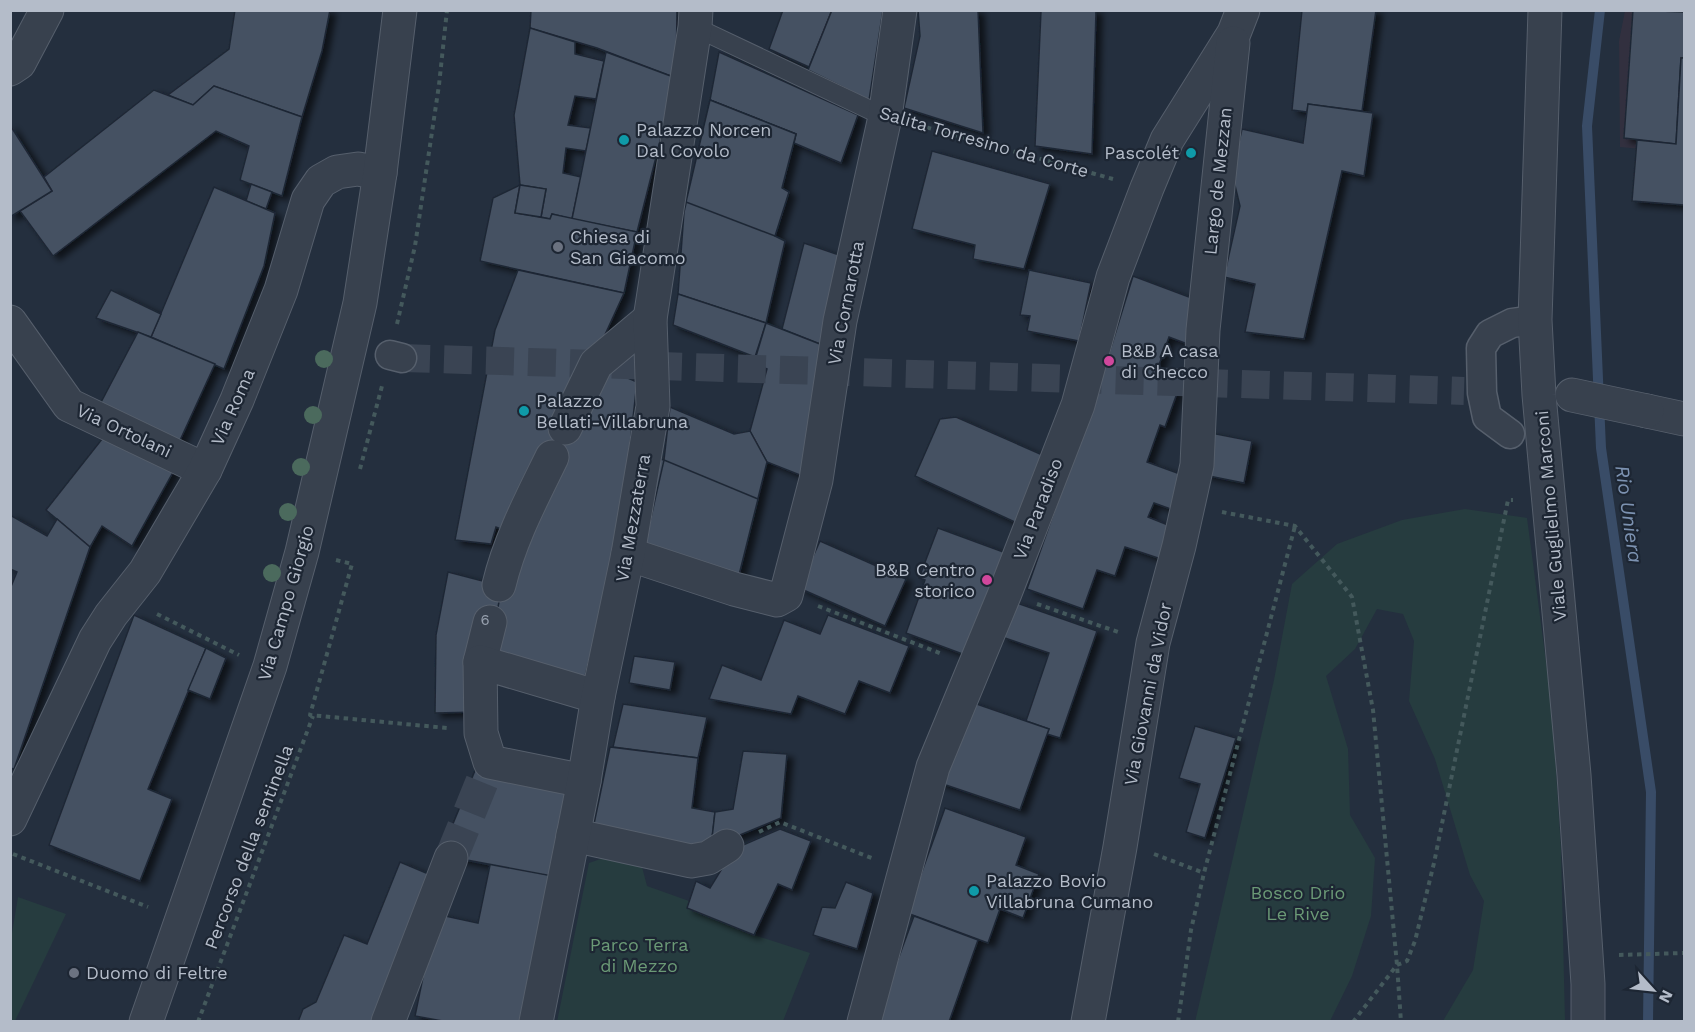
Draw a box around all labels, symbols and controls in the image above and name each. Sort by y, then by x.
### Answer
street label: Salita Torresino da Corte [877,102,1091,181]
street label: Largo de Mezzan [1199,106,1236,256]
place label: Palazzo Norcen Dal Covolo [636,119,771,161]
marker: Palazzo Norcen Dal Covolo [617,133,631,147]
place label: Pascolét [1104,142,1179,163]
marker: Pascolét [1184,146,1198,160]
place label: Chiesa di San Giacomo [570,226,686,268]
street label: Via Cornarotta [823,239,868,367]
marker: Chiesa di San Giacomo [551,240,565,254]
place label: B&B A casa di Checco [1121,340,1218,382]
marker: B&B A casa di Checco [1102,354,1116,368]
street label: Via Roma [206,365,259,449]
place label: Palazzo Bellati-Villabruna [536,390,688,432]
street label: Via Ortolani [73,399,175,462]
marker: Palazzo Bellati-Villabruna [517,404,531,418]
street label: Viale Guglielmo Marconi [1531,410,1570,623]
street label: Via Mezzaterra [611,452,654,584]
street label: Via Paradiso [1009,455,1067,563]
water label: Rio Uniera [1610,464,1648,564]
street label: Via Campo Giorgio [253,523,318,683]
place label: B&B Centro storico [875,559,975,601]
marker: B&B Centro storico [980,573,994,587]
street label: Via Giovanni da Vidor [1119,601,1176,787]
house number: 6 [480,611,490,629]
street label: Percorso della sentinella [200,742,297,952]
place label: Palazzo Bovio Villabruna Cumano [986,870,1153,912]
park label: Bosco Drio Le Rive [1251,882,1345,924]
marker: Palazzo Bovio Villabruna Cumano [967,884,981,898]
park label: Parco Terra di Mezzo [590,934,688,976]
north arrow [1623,960,1683,1020]
place label: Duomo di Feltre [86,962,228,983]
marker: Duomo di Feltre [67,966,81,980]
text: N [1655,987,1677,1006]

